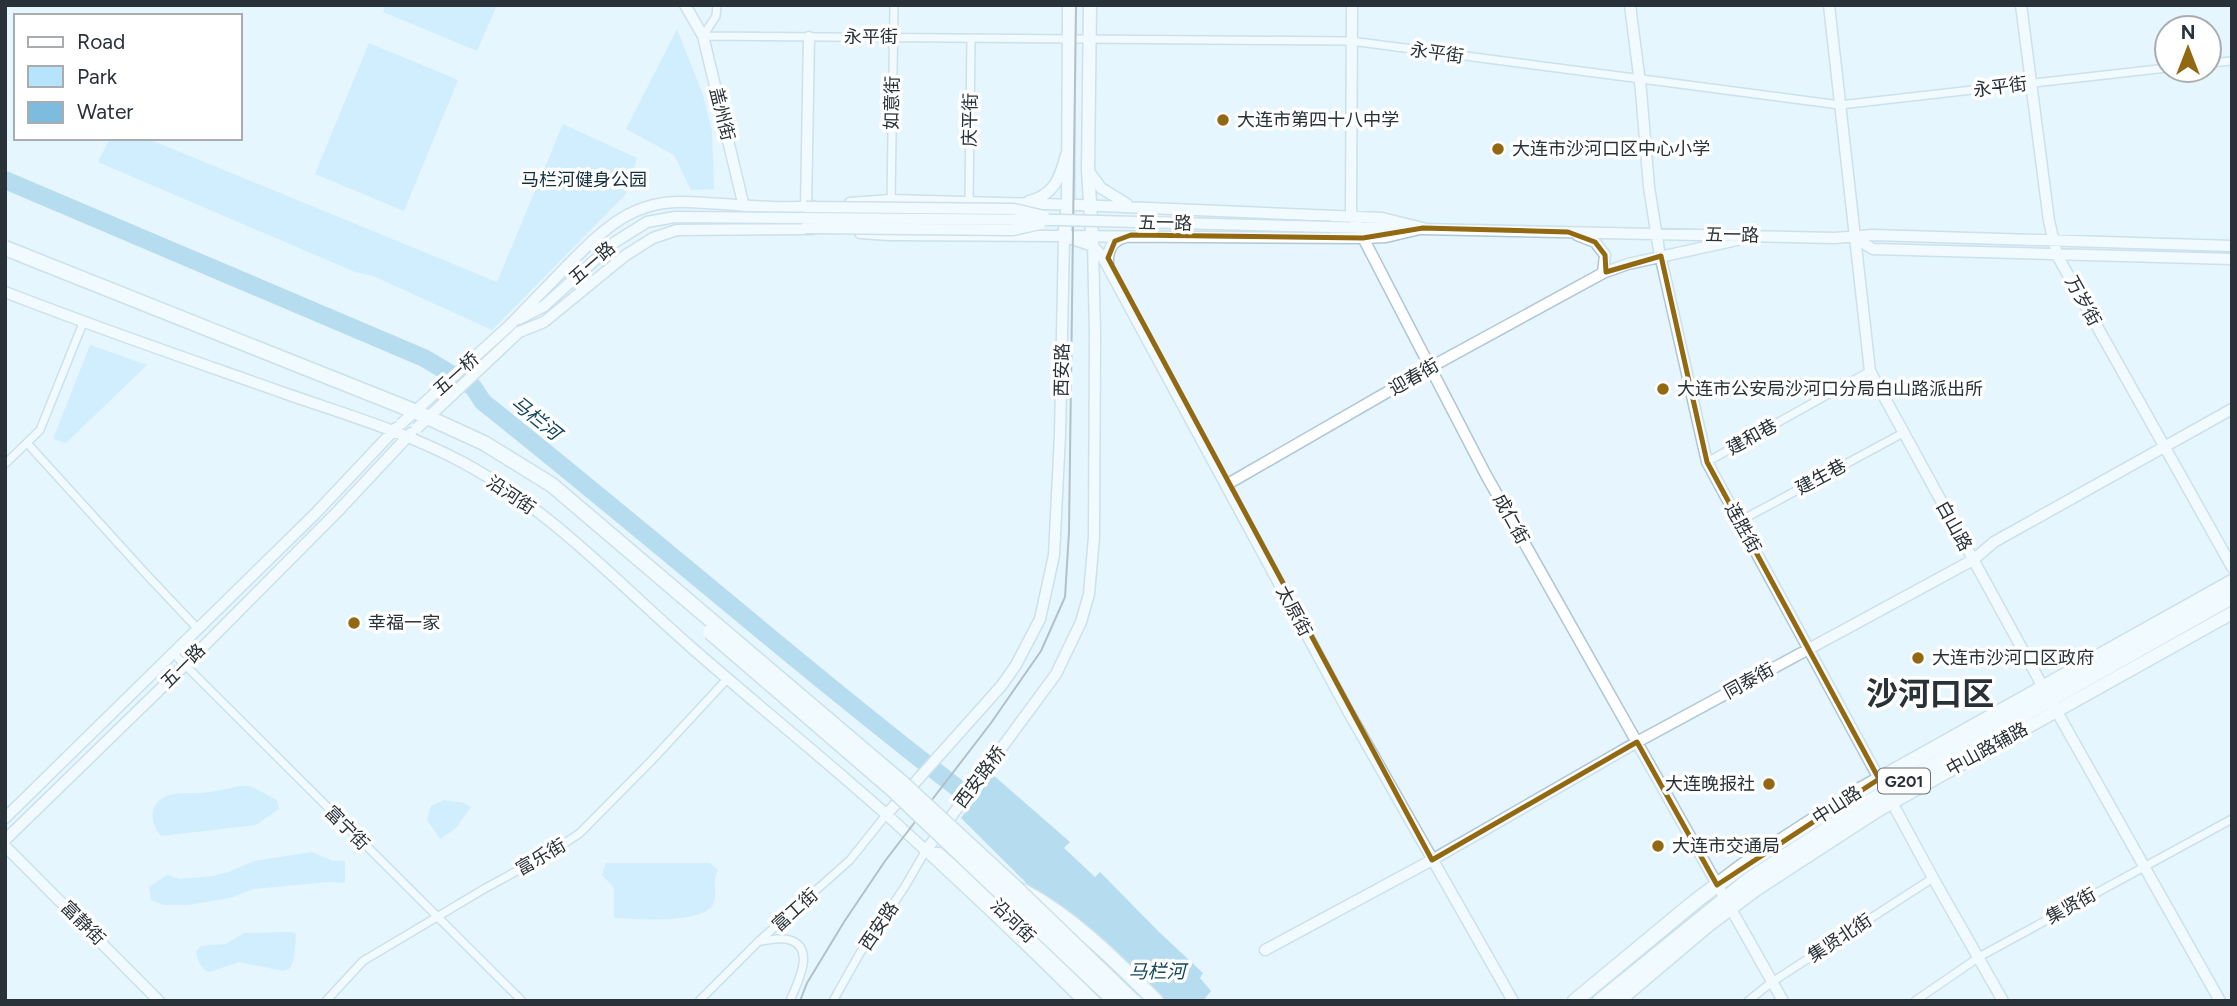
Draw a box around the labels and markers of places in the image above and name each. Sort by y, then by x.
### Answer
place label: 大连市第四十八中学 [1237,109,1399,131]
marker: 大连市第四十八中学 [1215,112,1231,128]
place label: 大连市沙河口区中心小学 [1512,138,1710,160]
marker: 大连市沙河口区中心小学 [1490,141,1506,157]
place label: 大连市公安局沙河口分局白山路派出所 [1677,378,1983,400]
marker: 大连市公安局沙河口分局白山路派出所 [1655,381,1671,397]
place label: 幸福一家 [368,612,440,634]
marker: 幸福一家 [346,615,362,631]
place label: 大连市沙河口区政府 [1932,647,2094,669]
marker: 大连市沙河口区政府 [1910,650,1926,666]
place label: 大连晚报社 [1665,773,1755,795]
marker: 大连晚报社 [1761,776,1777,792]
place label: 大连市交通局 [1672,835,1780,857]
marker: 大连市交通局 [1650,838,1666,854]

